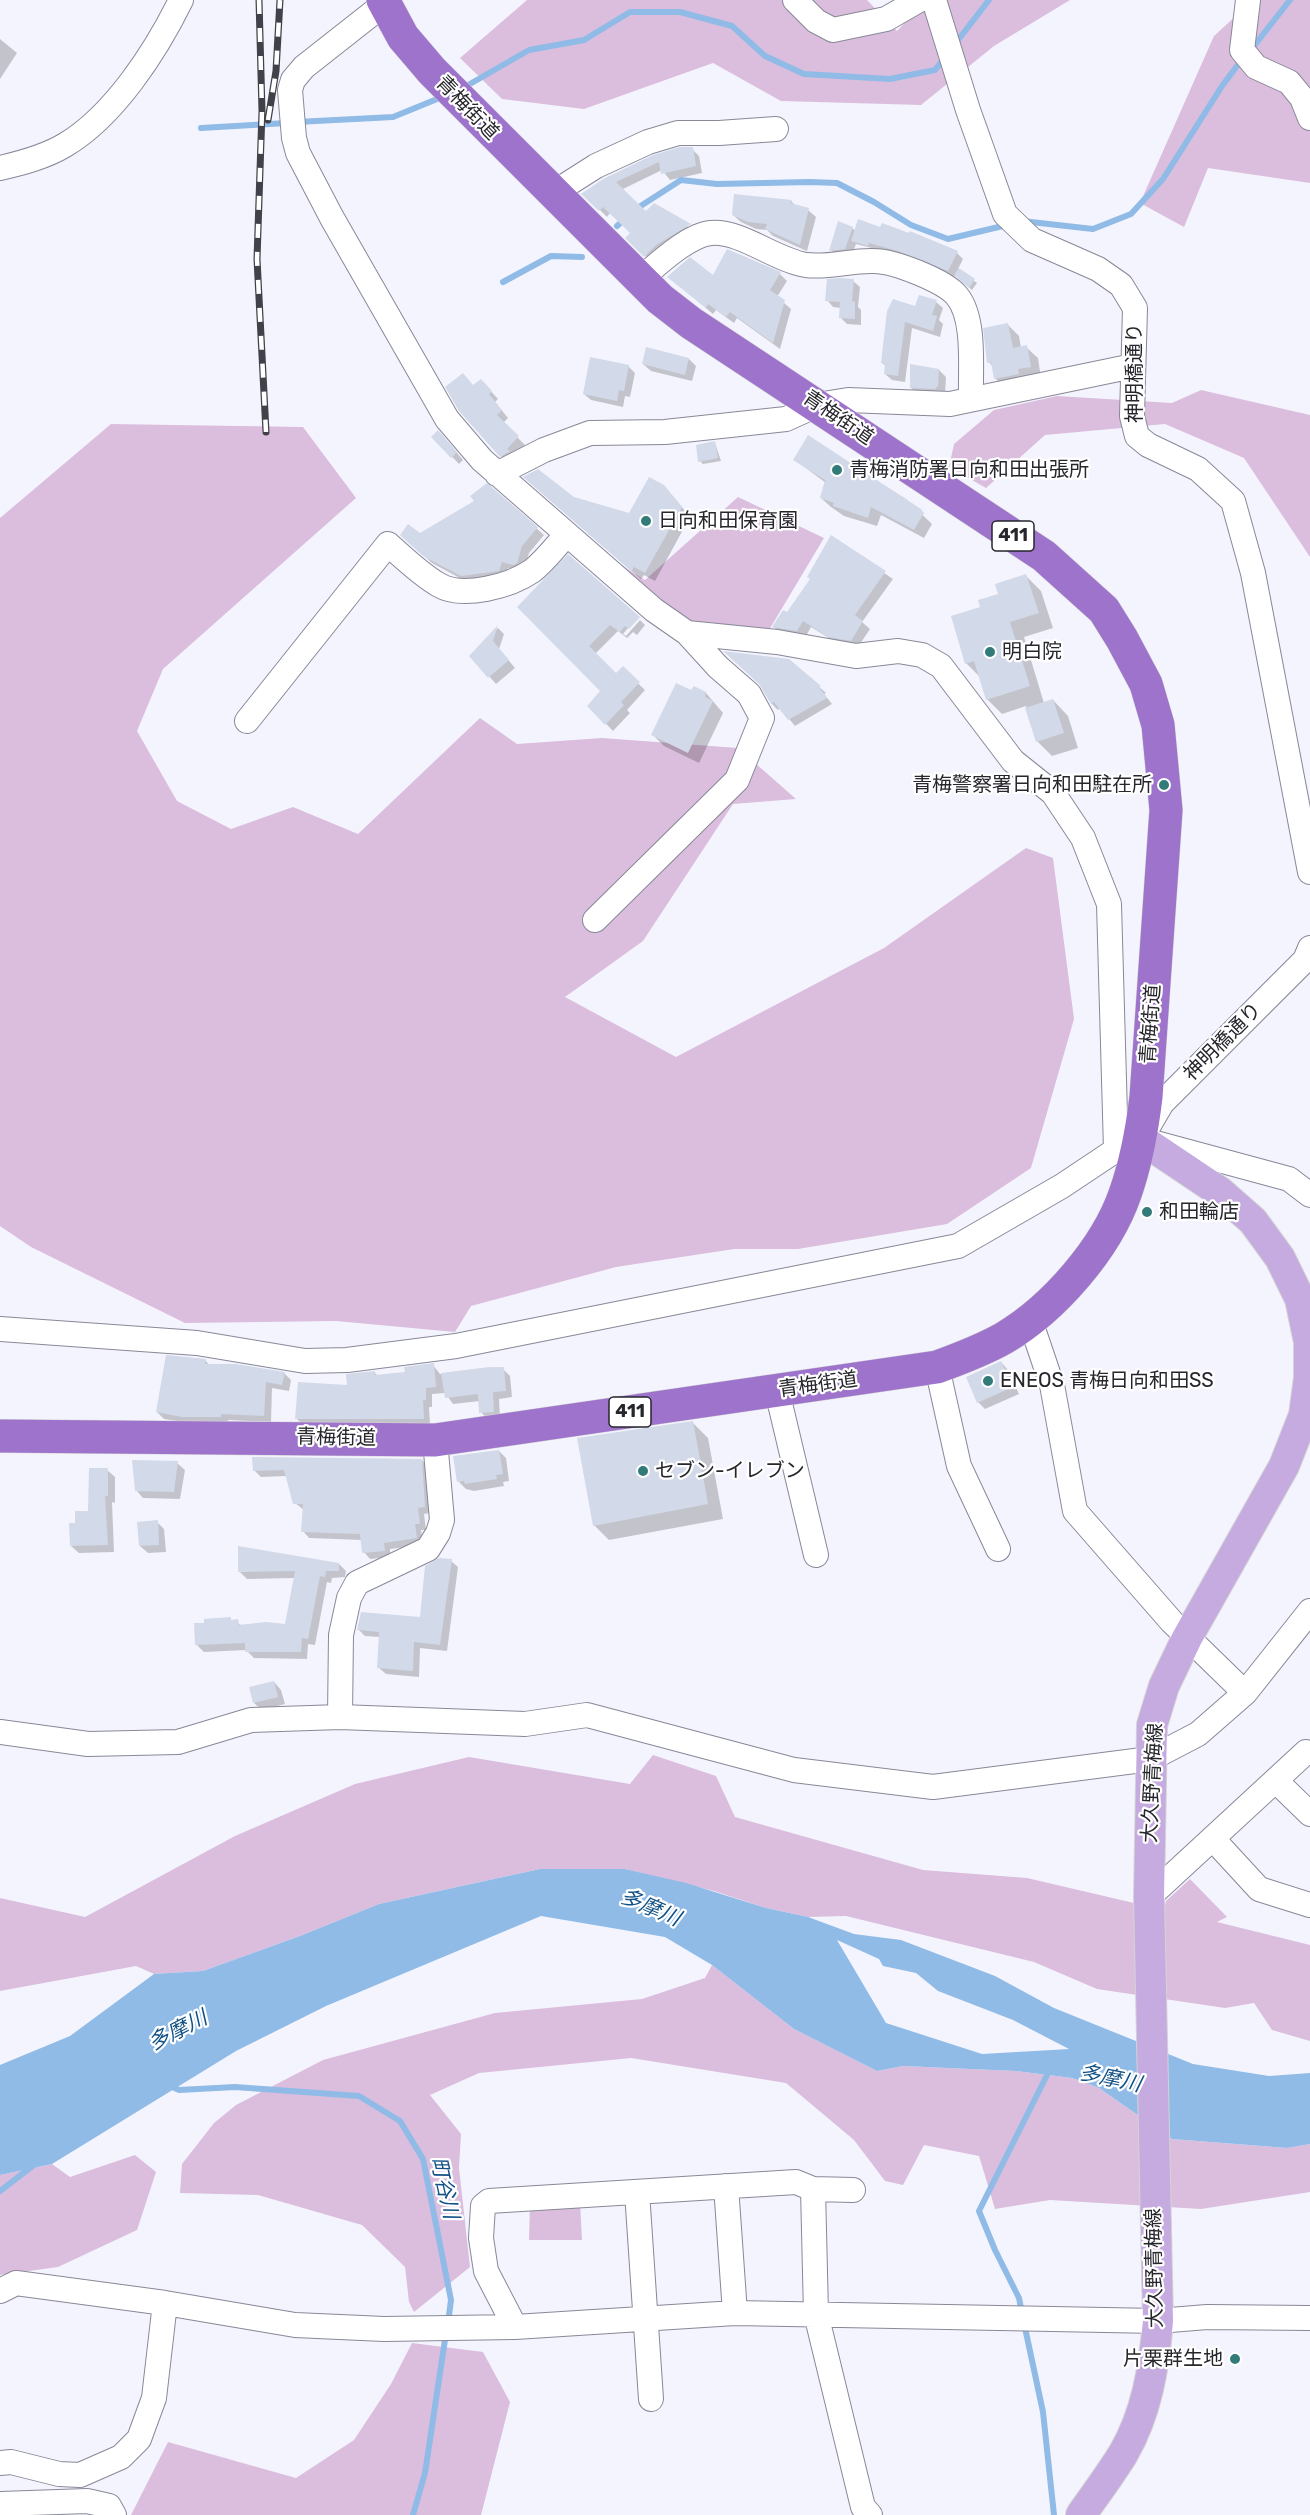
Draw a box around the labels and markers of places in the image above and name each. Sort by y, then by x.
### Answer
place label: 青梅消防署日向和田出張所 [849,458,1089,482]
marker: 青梅消防署日向和田出張所 [830,463,844,477]
place label: 日向和田保育園 [658,509,798,533]
marker: 日向和田保育園 [639,514,653,528]
place label: 明白院 [1002,640,1062,664]
marker: 明白院 [983,645,997,659]
place label: 青梅警察署日向和田駐在所 [912,773,1152,797]
marker: 青梅警察署日向和田駐在所 [1157,778,1171,792]
place label: 和田輪店 [1159,1200,1239,1224]
marker: 和田輪店 [1140,1205,1154,1219]
place label: ENEOS 青梅日向和田SS [1000,1369,1214,1393]
marker: ENEOS 青梅日向和田SS [981,1374,995,1388]
place label: セブン-イレブン [655,1459,805,1483]
marker: セブン-イレブン [636,1464,650,1478]
place label: 片栗群生地 [1123,2347,1223,2371]
marker: 片栗群生地 [1228,2352,1242,2366]

